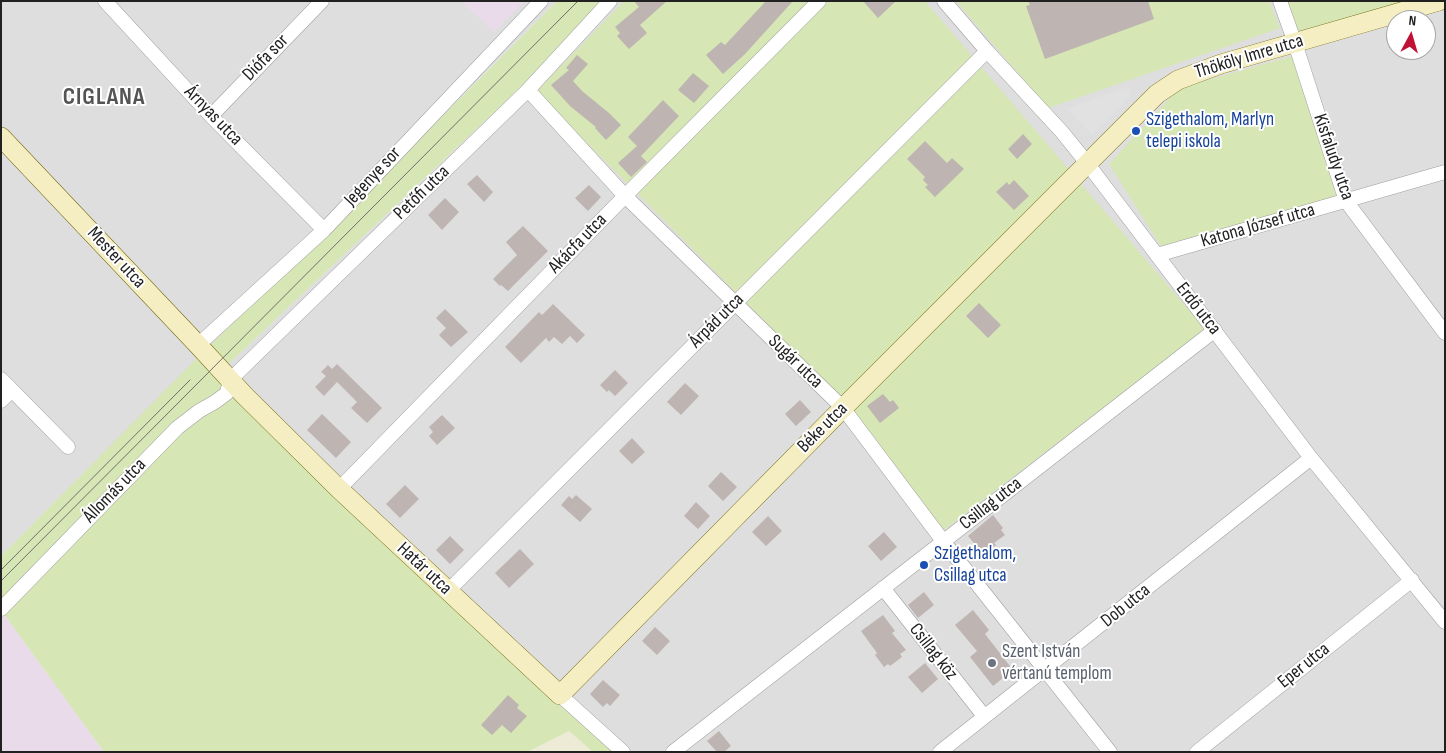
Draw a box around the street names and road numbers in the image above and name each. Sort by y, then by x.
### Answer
street label: Diófa sor [238,30,294,86]
street label: Thököly Imre utca [1192,30,1306,84]
street label: Árnyas utca [179,81,247,151]
street label: Kisfaludy utca [1308,111,1358,203]
street label: Jegenye sor [340,143,406,211]
street label: Petőfi utca [389,161,455,225]
street label: Katona József utca [1198,199,1318,253]
street label: Akácfa utca [544,209,612,279]
street label: Mester utca [82,223,150,293]
street label: Erdő utca [1171,278,1225,340]
street label: Árpád utca [685,289,749,353]
street label: Sugár utca [763,330,827,394]
street label: Béke utca [793,398,853,458]
street label: Állomás utca [79,454,151,528]
street label: Csillag utca [955,473,1027,535]
street label: Határ utca [392,538,456,600]
street label: Dob utca [1097,579,1155,633]
street label: Csillag köz [904,619,962,685]
street label: Eper utca [1273,638,1335,694]

